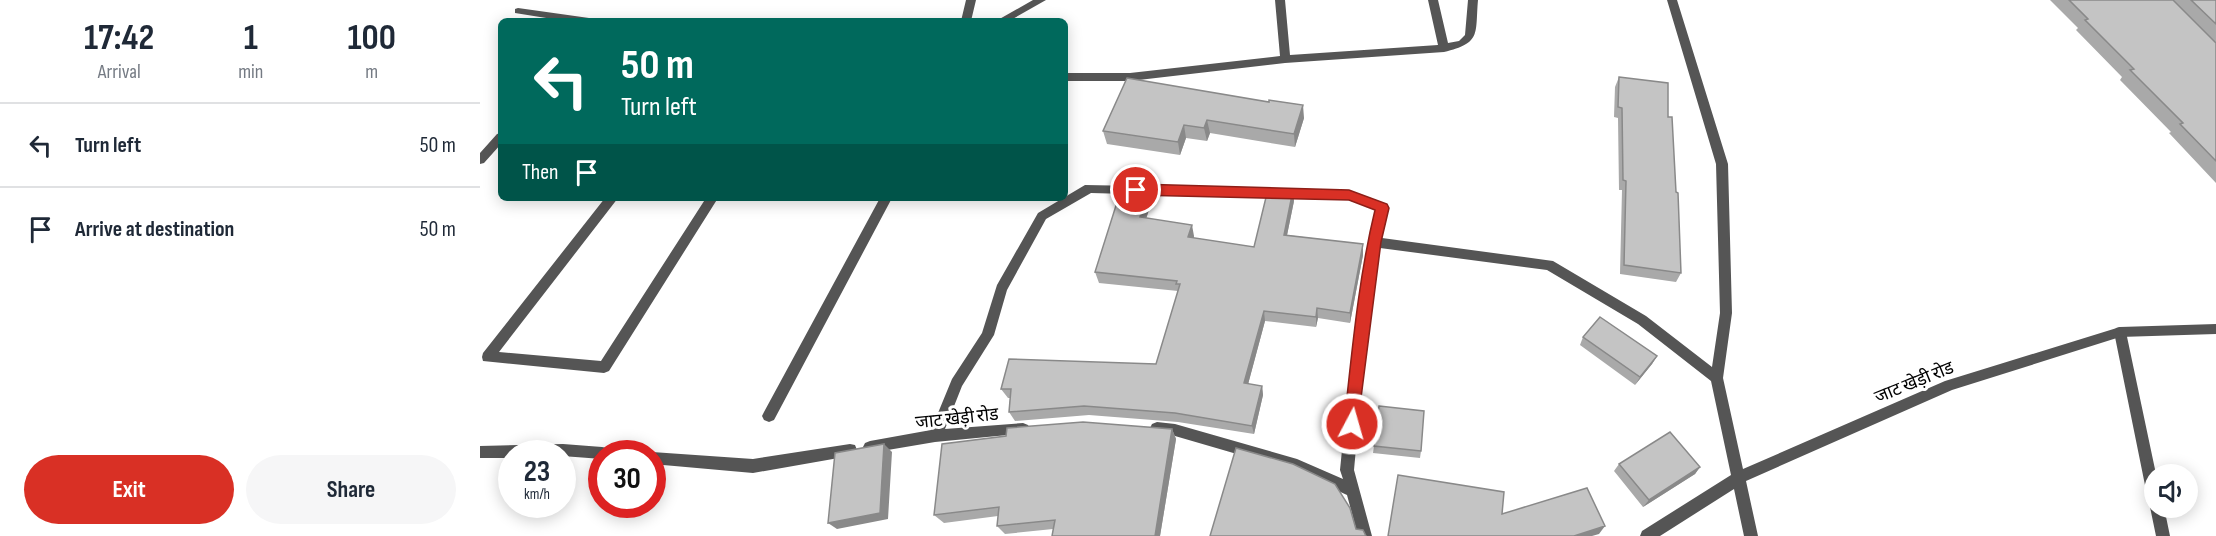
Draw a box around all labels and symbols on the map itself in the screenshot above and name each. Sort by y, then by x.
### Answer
pin [1110,164,1161,215]
street label: जाट खेड़ी रोड [1871,356,1957,408]
position arrow [1320,392,1384,456]
street label: जाट खेड़ी रोड [914,403,1000,433]
speed limit sign: 30 [588,440,666,518]

